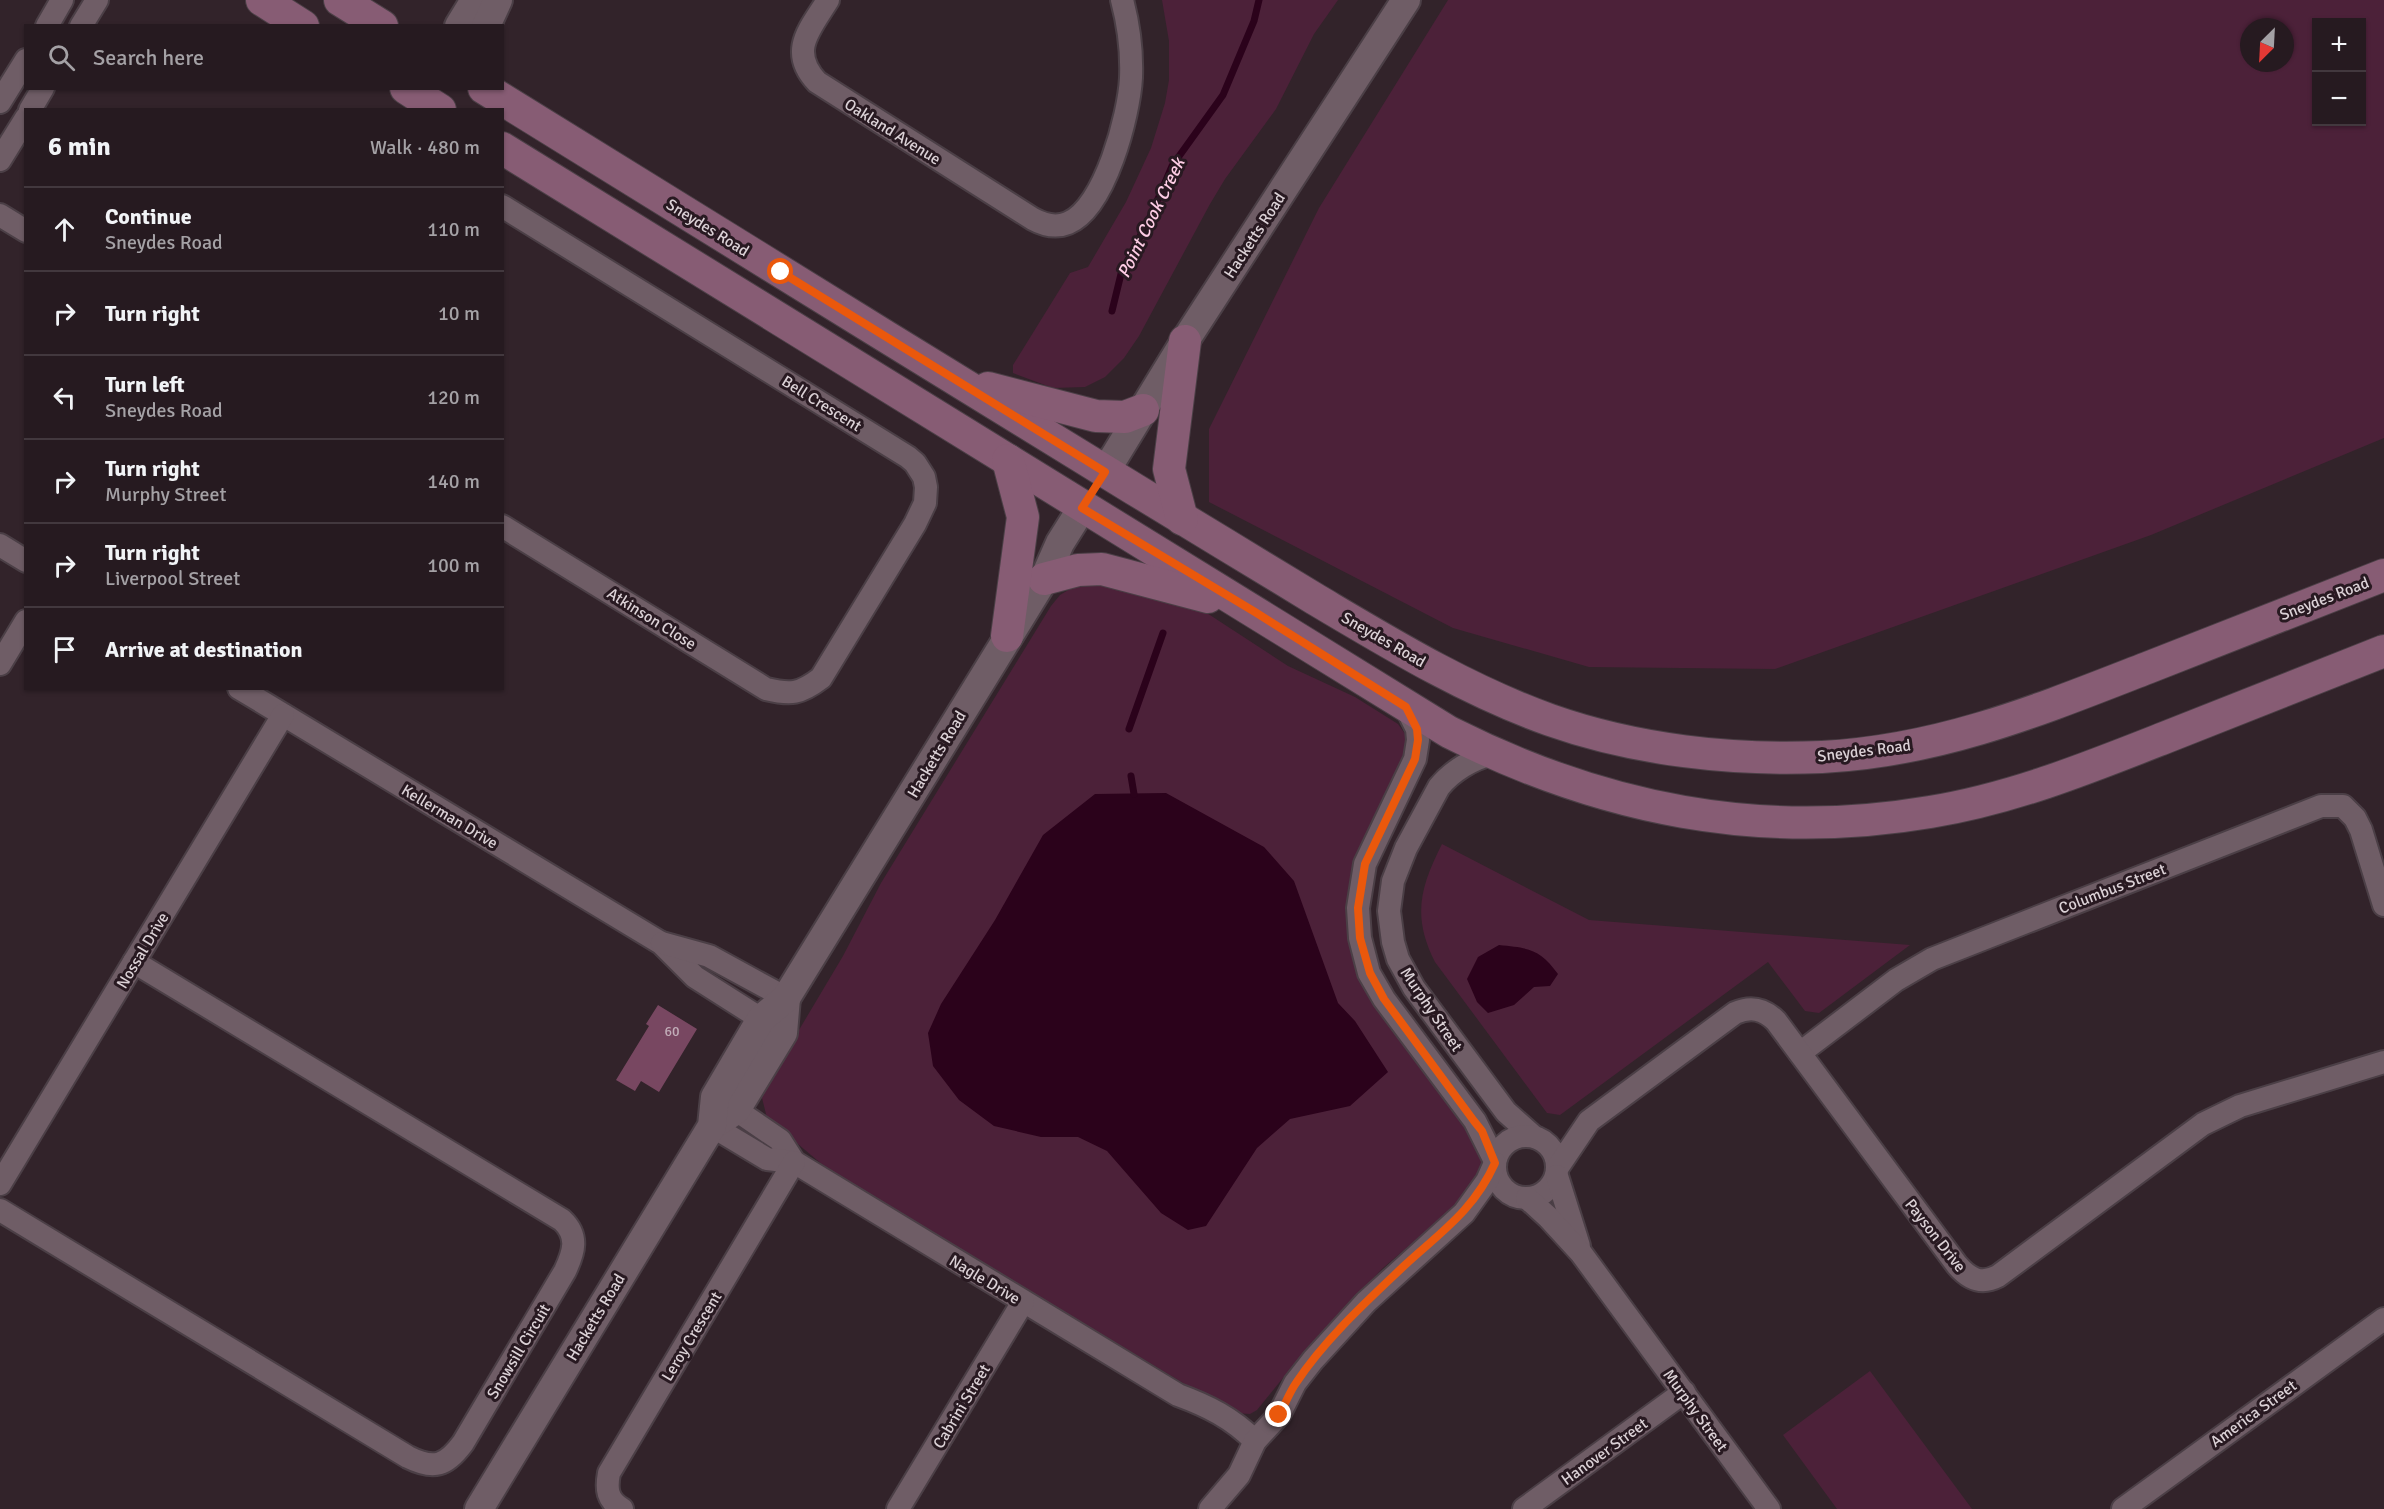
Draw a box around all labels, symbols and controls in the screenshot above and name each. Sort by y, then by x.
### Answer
north arrow [2240,18,2294,72]
map controls [2312,18,2366,126]
button: + [2312,18,2366,72]
search box [24,24,504,90]
icon: search [45,41,78,74]
text: Search here [93,44,204,71]
button: − [2312,72,2366,126]
street label: Oakland Avenue [841,94,944,169]
text: 6 min [48,131,111,163]
text: Walk · 480 m [370,135,480,160]
water label: Point Cook Creek [1112,153,1190,282]
street label: Hacketts Road [1220,189,1290,282]
street label: Sneydes Road [662,194,753,261]
text: Continue [105,203,192,230]
icon: ahead [48,213,81,246]
text: 110 m [427,217,480,242]
text: Sneydes Road [105,230,223,255]
route start [767,258,793,284]
icon: right [48,297,81,330]
text: Turn right [105,300,200,327]
text: 10 m [438,301,480,326]
text: Turn left [105,371,185,398]
street label: Bell Crescent [778,371,865,437]
icon: left [48,381,81,414]
text: 120 m [427,385,480,410]
text: Sneydes Road [105,398,223,423]
text: Turn right [105,455,200,482]
icon: right [48,465,81,498]
text: 140 m [427,469,480,494]
text: Murphy Street [105,482,226,507]
text: Turn right [105,539,200,566]
icon: right [48,549,81,582]
text: 100 m [427,553,480,578]
text: Liverpool Street [105,566,240,591]
street label: Sneydes Road [2277,573,2372,625]
street label: Atkinson Close [603,584,700,654]
street label: Sneydes Road [1338,608,1429,672]
icon: arrive [48,633,81,666]
text: Arrive at destination [105,636,302,663]
street label: Hacketts Road [903,707,971,802]
street label: Sneydes Road [1816,735,1912,767]
street label: Kellerman Drive [398,780,501,854]
street label: Columbus Street [2056,859,2169,919]
street label: Nossal Drive [112,909,173,992]
street label: Murphy Street [1396,964,1467,1056]
house number: 60 [664,1023,680,1040]
street label: Payson Drive [1900,1195,1970,1276]
street label: Nagle Drive [945,1251,1024,1309]
street label: Hacketts Road [562,1270,630,1365]
street label: Leroy Crescent [657,1288,727,1385]
street label: Snowsill Circuit [483,1300,555,1403]
street label: Cabrini Street [929,1360,995,1452]
street label: Murphy Street [1659,1365,1732,1456]
street label: America Street [2206,1376,2301,1452]
route end [1265,1401,1291,1427]
street label: Hanover Street [1557,1414,1652,1490]

